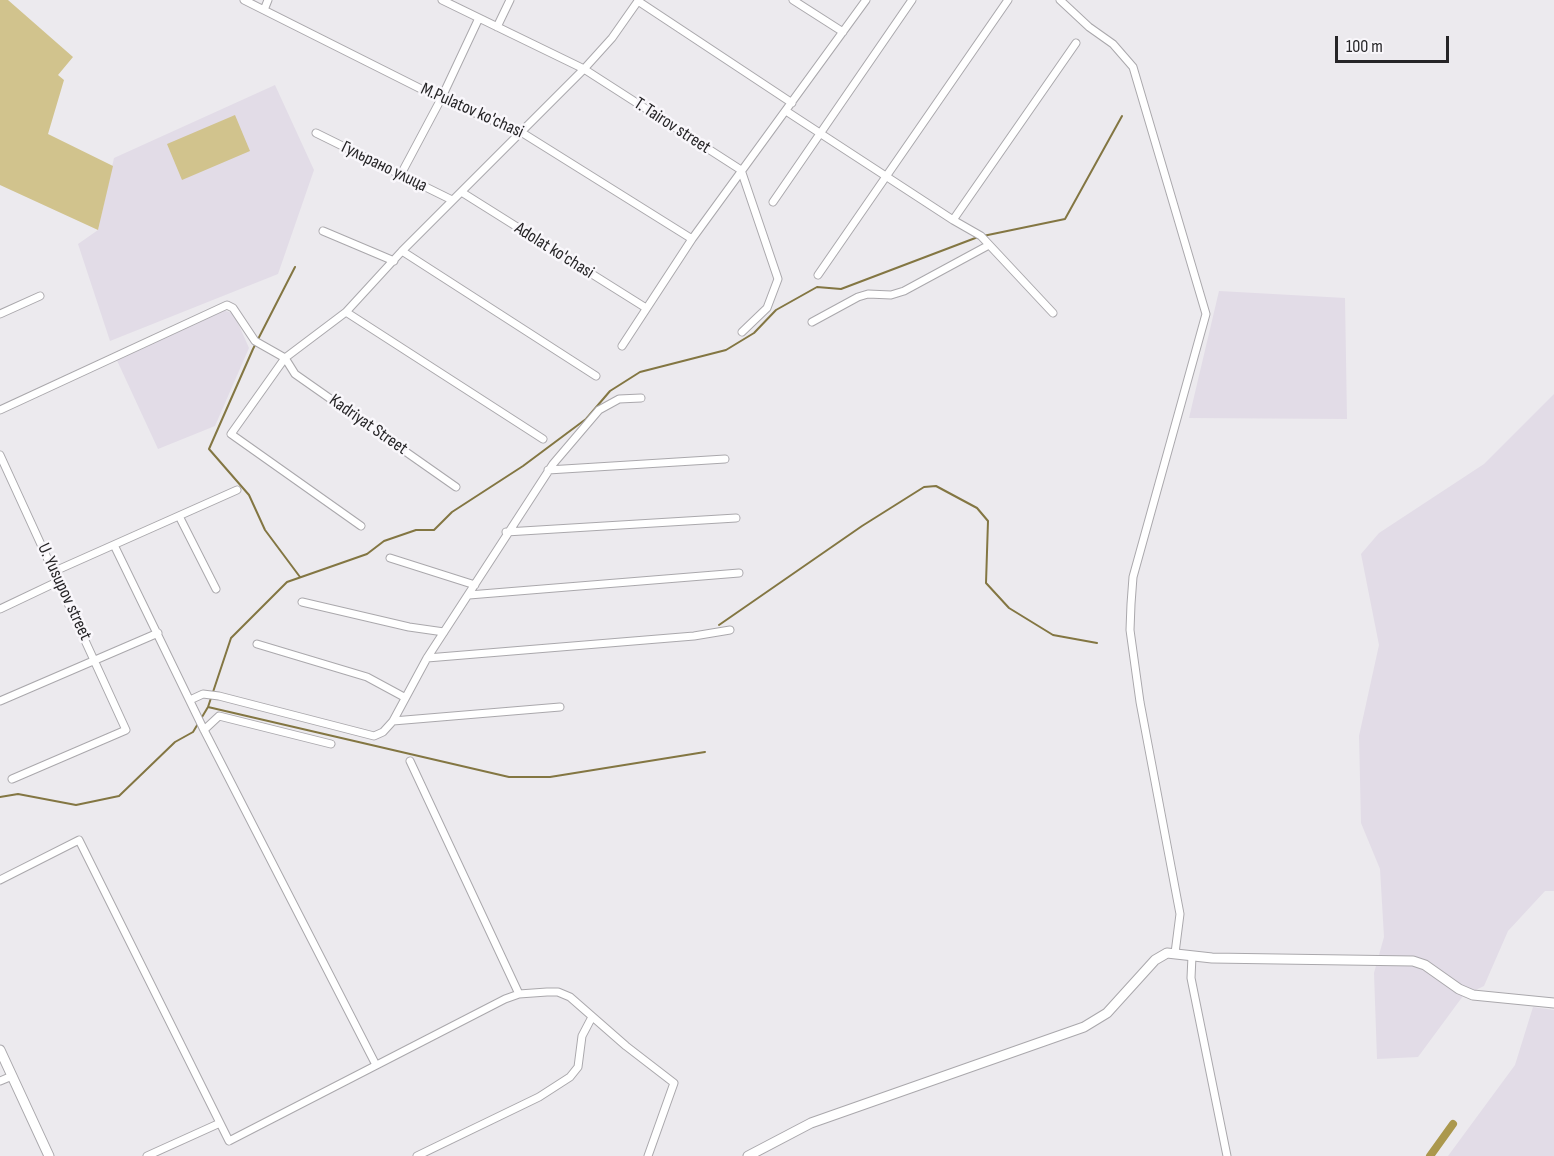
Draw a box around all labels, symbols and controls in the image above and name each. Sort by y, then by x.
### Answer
scale bar [1338,24,1452,62]
text: 100 m [1346,36,1383,57]
street label: M.Pulatov ko'chasi [417,79,527,143]
street label: T. Tairov street [630,93,714,159]
street label: Гульрано улица [337,137,431,197]
street label: Adolat ko'chasi [510,218,598,284]
street label: Kadriyat Street [325,390,411,460]
street label: U. Yusupov street [32,540,96,644]

